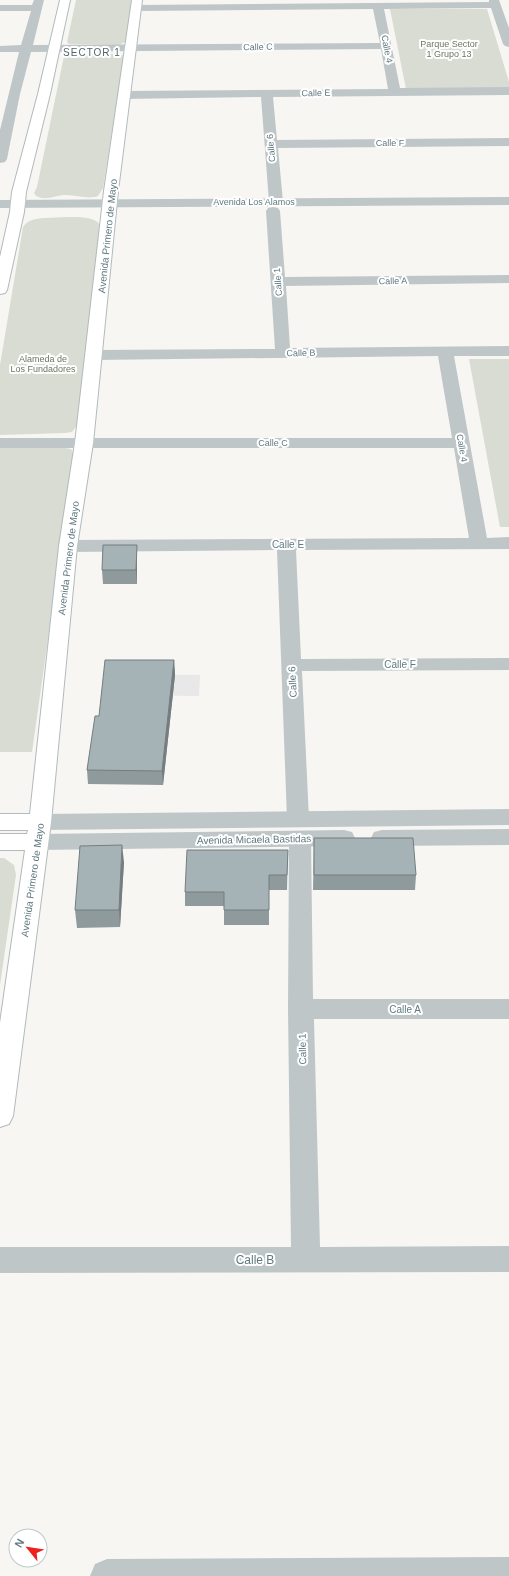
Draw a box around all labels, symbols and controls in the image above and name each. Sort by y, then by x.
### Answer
street label: Calle 4 [379,34,395,64]
park label: Parque Sector 1 Grupo 13 [420,39,478,59]
street label: Calle C [243,42,273,52]
district label: SECTOR 1 [63,47,121,58]
street label: Calle E [301,88,331,98]
street label: Calle 6 [265,134,277,162]
street label: Calle F [376,138,405,148]
street label: Avenida Primero de Mayo [96,178,119,294]
street label: Avenida Los Alamos [213,197,295,207]
street label: Calle 1 [272,268,284,296]
street label: Calle A [379,276,407,286]
street label: Calle B [286,348,316,358]
park label: Alameda de Los Fundadores [10,354,76,374]
street label: Calle 4 [455,433,469,463]
street label: Calle C [258,438,288,448]
street label: Avenida Primero de Mayo [56,500,81,616]
street label: Calle E [272,539,304,550]
street label: Calle F [384,659,416,670]
street label: Calle 6 [286,666,299,698]
street label: Avenida Primero de Mayo [19,822,46,938]
street label: Avenida Micaela Bastidas [197,833,311,846]
street label: Calle A [389,1004,421,1015]
street label: Calle 1 [297,1033,308,1065]
street label: Calle B [236,1253,274,1267]
north arrow [8,1528,48,1568]
text: N [12,1537,27,1549]

